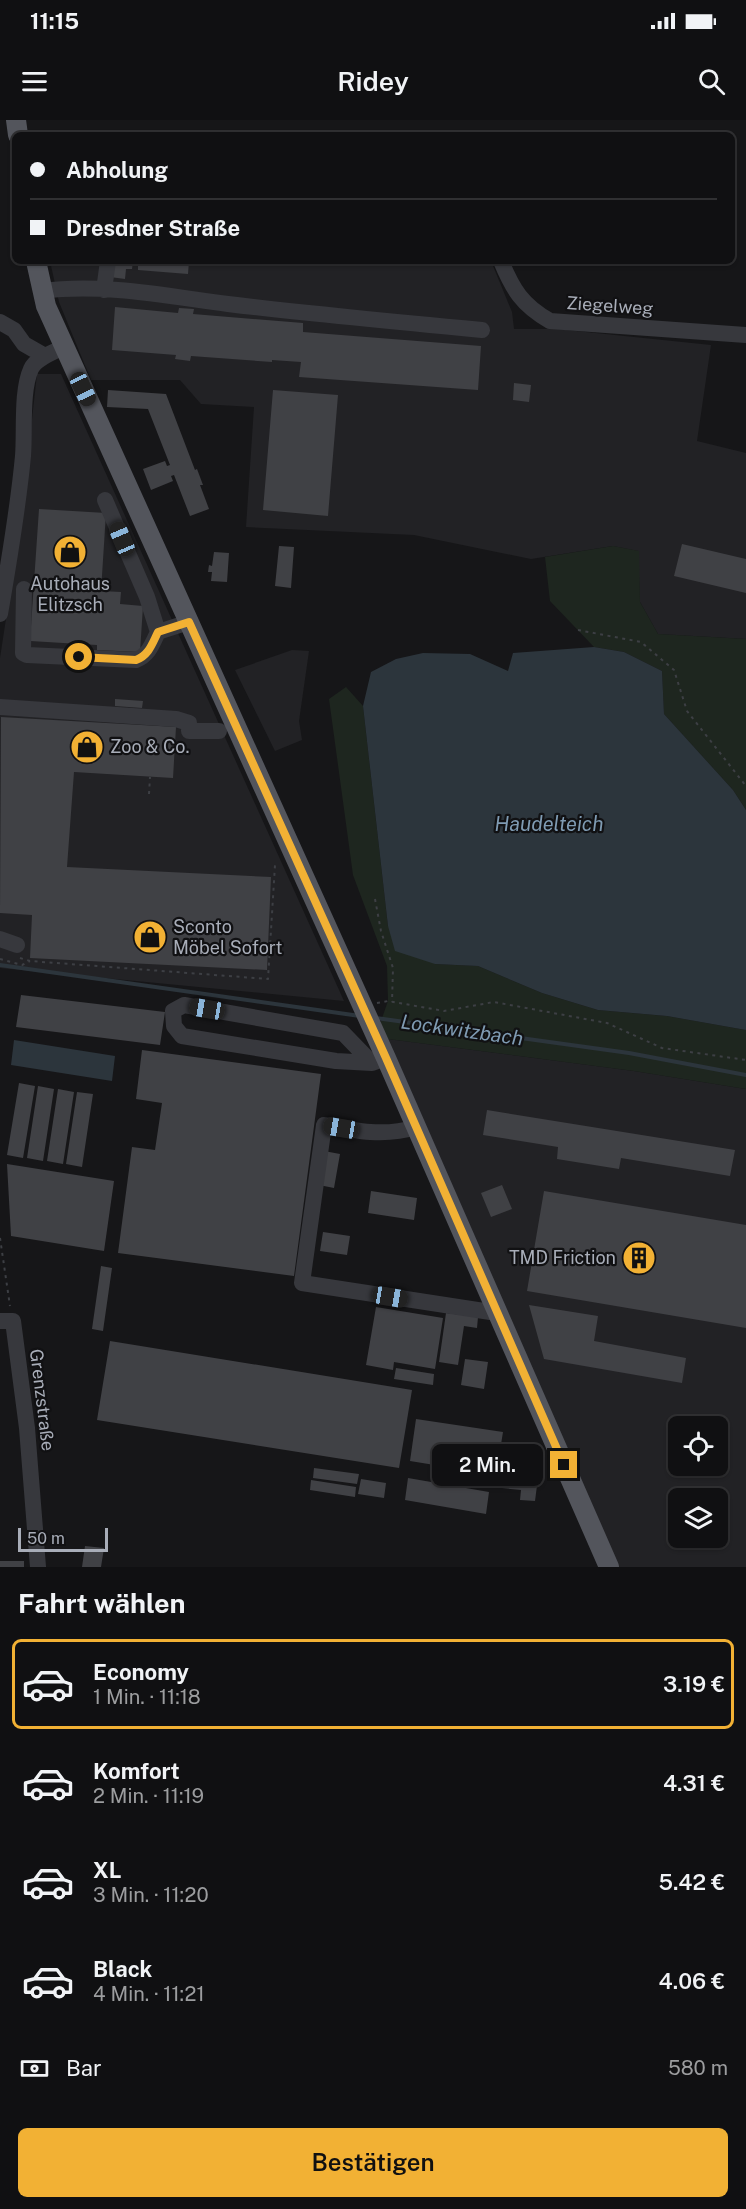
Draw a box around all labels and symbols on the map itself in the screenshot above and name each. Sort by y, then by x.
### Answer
street label: Ziegelweg [566,292,654,319]
car [67,369,99,409]
car [107,519,137,559]
shop icon: Autohaus Elitzsch [52,534,88,570]
place label: Autohaus Elitzsch [30,573,110,615]
route start [65,643,92,670]
shop icon: Zoo & Co. [69,729,105,765]
place label: Zoo & Co. [110,736,190,757]
water label: Haudelteich [495,812,603,836]
place label: Sconto Möbel Sofort [173,916,283,958]
shop icon: Sconto Möbel Sofort [132,919,168,955]
car [188,997,226,1021]
water label: Lockwitzbach [399,1010,525,1050]
car [322,1116,360,1140]
building icon: TMD Friction [621,1240,657,1276]
place label: TMD Friction [509,1247,616,1268]
car [371,1285,409,1309]
street label: Grenzstraße [26,1348,59,1452]
callout: 2 Min. [432,1444,543,1486]
route end [550,1451,577,1478]
scale bar [18,1525,108,1552]

